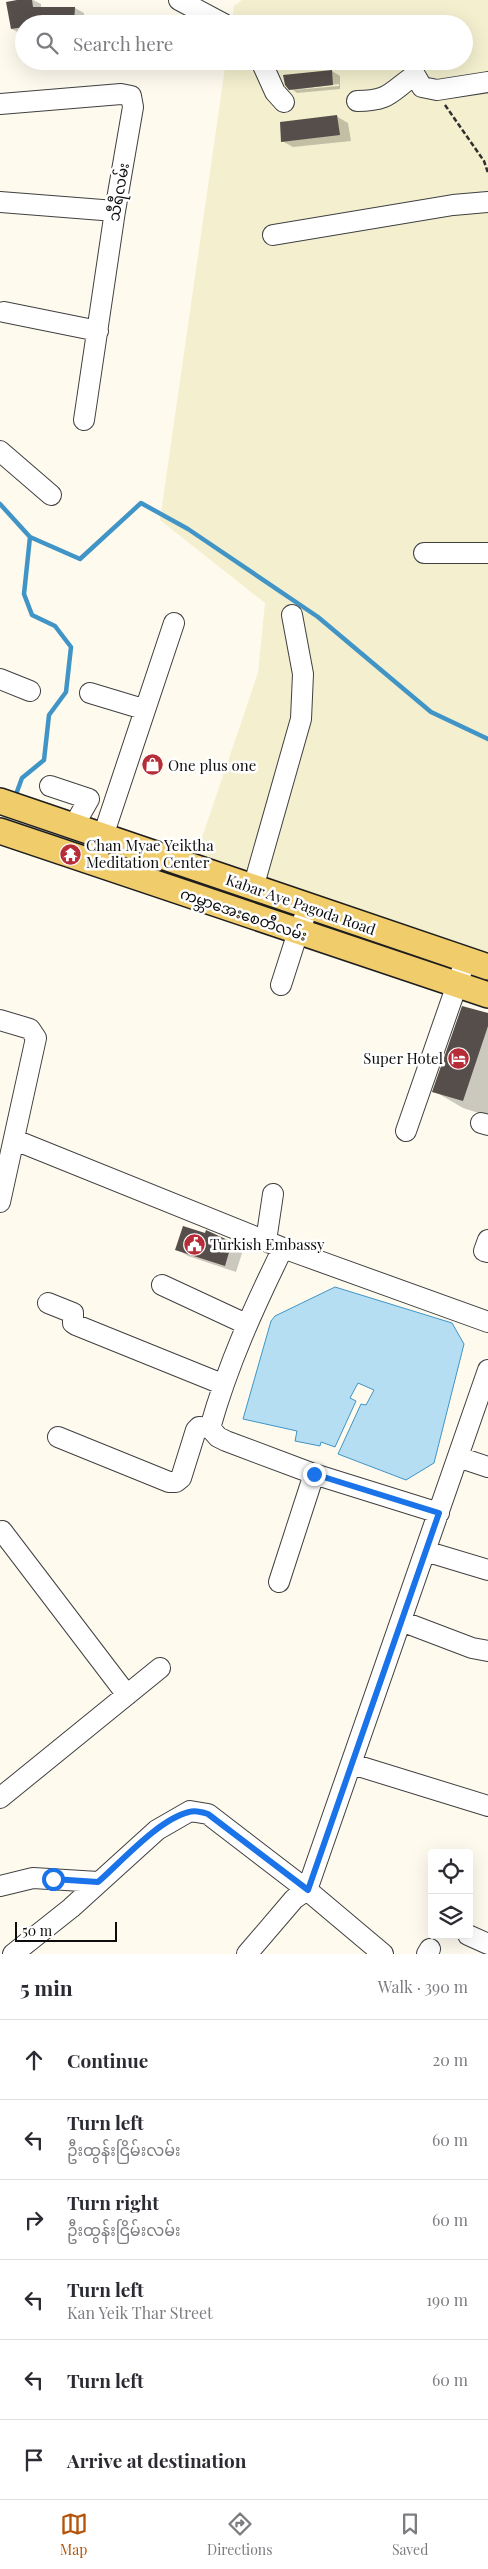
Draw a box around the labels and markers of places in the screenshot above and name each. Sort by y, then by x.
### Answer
shop icon: One plus one [140,753,164,777]
place label: One plus one [168,755,256,775]
place label: Chan Myae Yeiktha Meditation Center [86,835,214,872]
temple icon: Chan Myae Yeiktha Meditation Center [58,842,82,866]
hotel icon: Super Hotel [447,1046,471,1070]
place label: Super Hotel [363,1048,443,1068]
public building icon: Turkish Embassy [182,1232,206,1256]
place label: Turkish Embassy [210,1234,325,1254]

